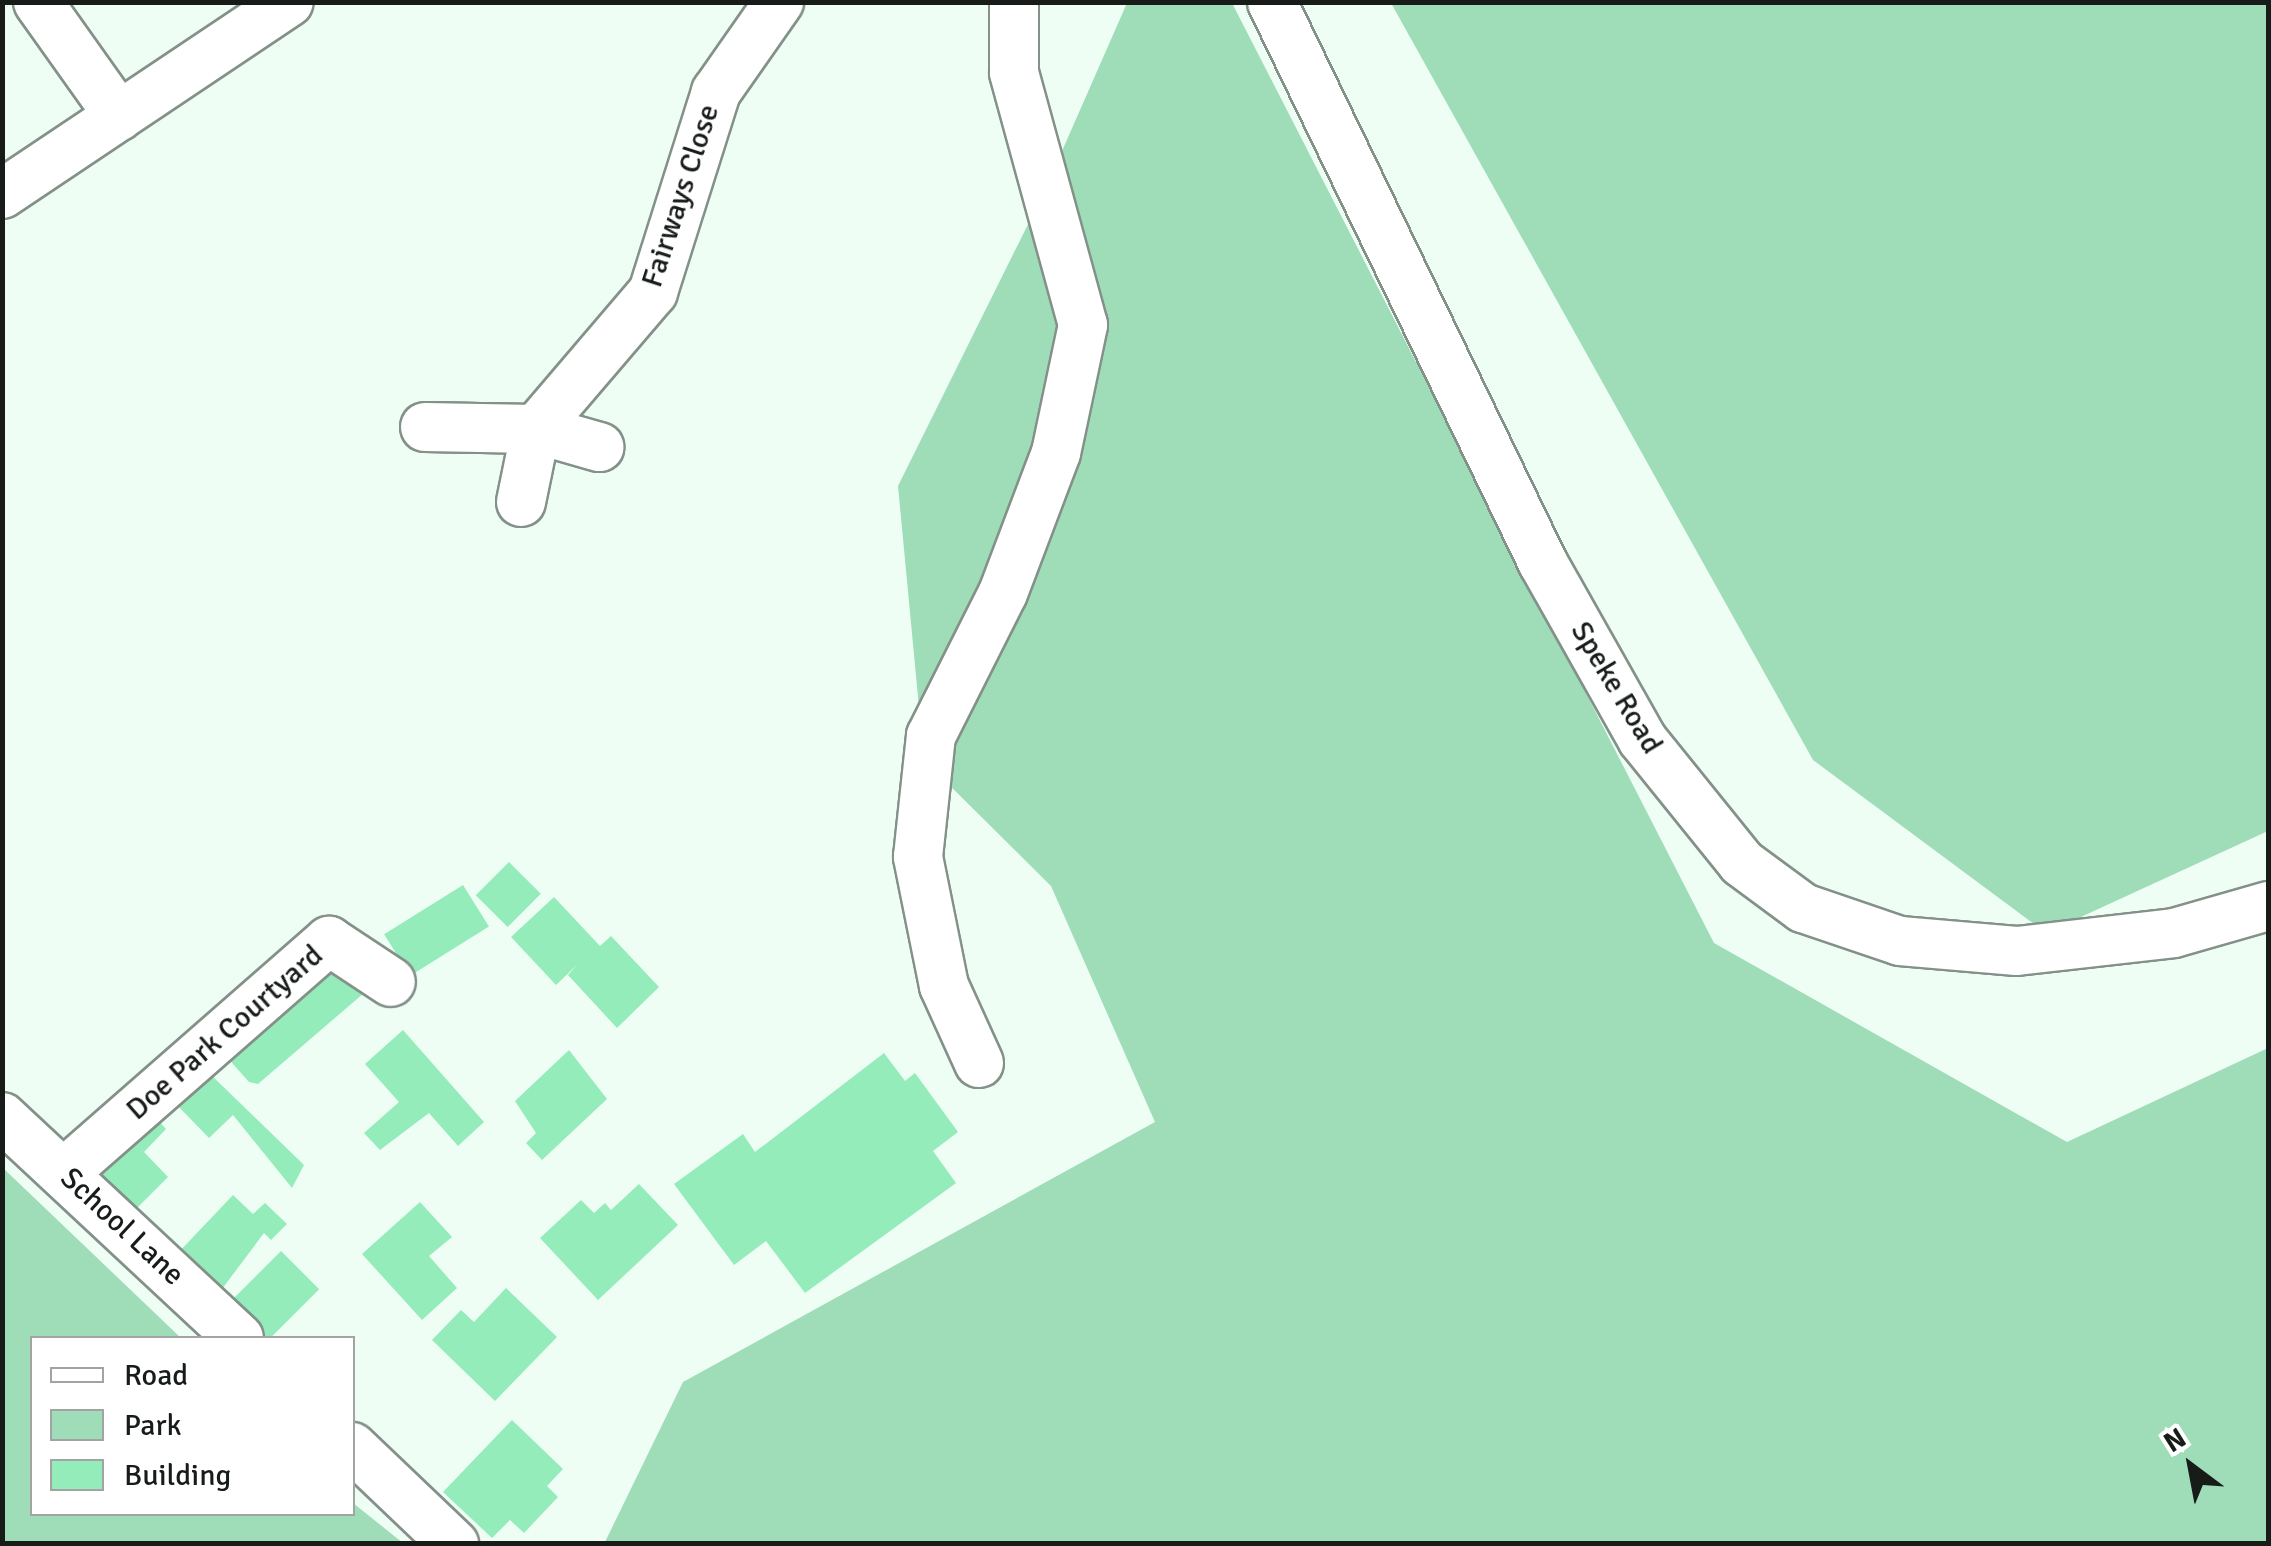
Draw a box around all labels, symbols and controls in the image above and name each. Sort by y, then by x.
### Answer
street label: Fairways Close [635,100,727,292]
street label: Speke Road [1562,615,1670,761]
street label: Doe Park Courtyard [119,938,331,1128]
street label: School Lane [53,1161,191,1293]
legend [30,1336,355,1516]
text: Road [124,1357,188,1394]
text: Park [124,1407,182,1444]
north arrow [2141,1416,2241,1516]
text: N [2158,1421,2192,1460]
text: Building [124,1457,231,1494]

